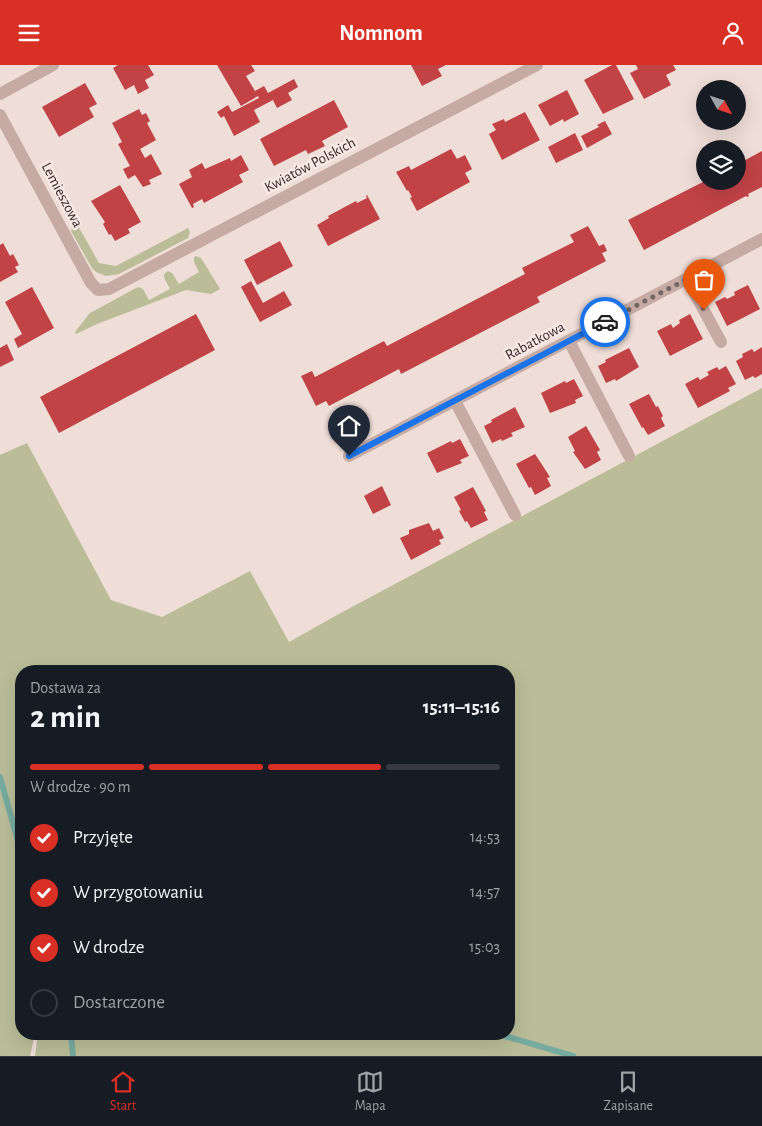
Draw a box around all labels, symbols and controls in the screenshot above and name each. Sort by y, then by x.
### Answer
icon: menu [15,19,43,47]
icon: person [719,19,747,47]
text: Nomnom [339,22,423,44]
north arrow [696,80,746,130]
map controls [696,80,746,190]
street label: Kwiatów Polskich [262,135,358,195]
button: layers [696,140,746,190]
street label: Lemieszowa [39,160,85,230]
pin [683,259,725,310]
icon: bag [690,266,718,294]
courier [580,297,630,347]
icon: car [591,308,619,336]
street label: Rabatkowa [503,319,567,363]
pin [328,405,370,456]
icon: home [335,412,363,440]
text: Dostawa za [30,680,101,696]
text: 15:11–15:16 [423,698,500,717]
text: 2 min [30,701,101,733]
text: W drodze · 90 m [30,779,131,795]
icon: check [30,824,58,852]
text: Przyjęte [73,828,133,847]
text: 14:53 [470,829,500,845]
icon: check [30,879,58,907]
text: W przygotowaniu [73,883,203,902]
text: 14:57 [470,884,500,900]
icon: check [30,934,58,962]
text: W drodze [73,938,145,957]
text: 15:03 [469,939,500,955]
text: Dostarczone [73,993,165,1012]
tab: Start [109,1068,137,1115]
tab: Mapa [355,1068,386,1115]
tab: Zapisane [604,1068,653,1115]

